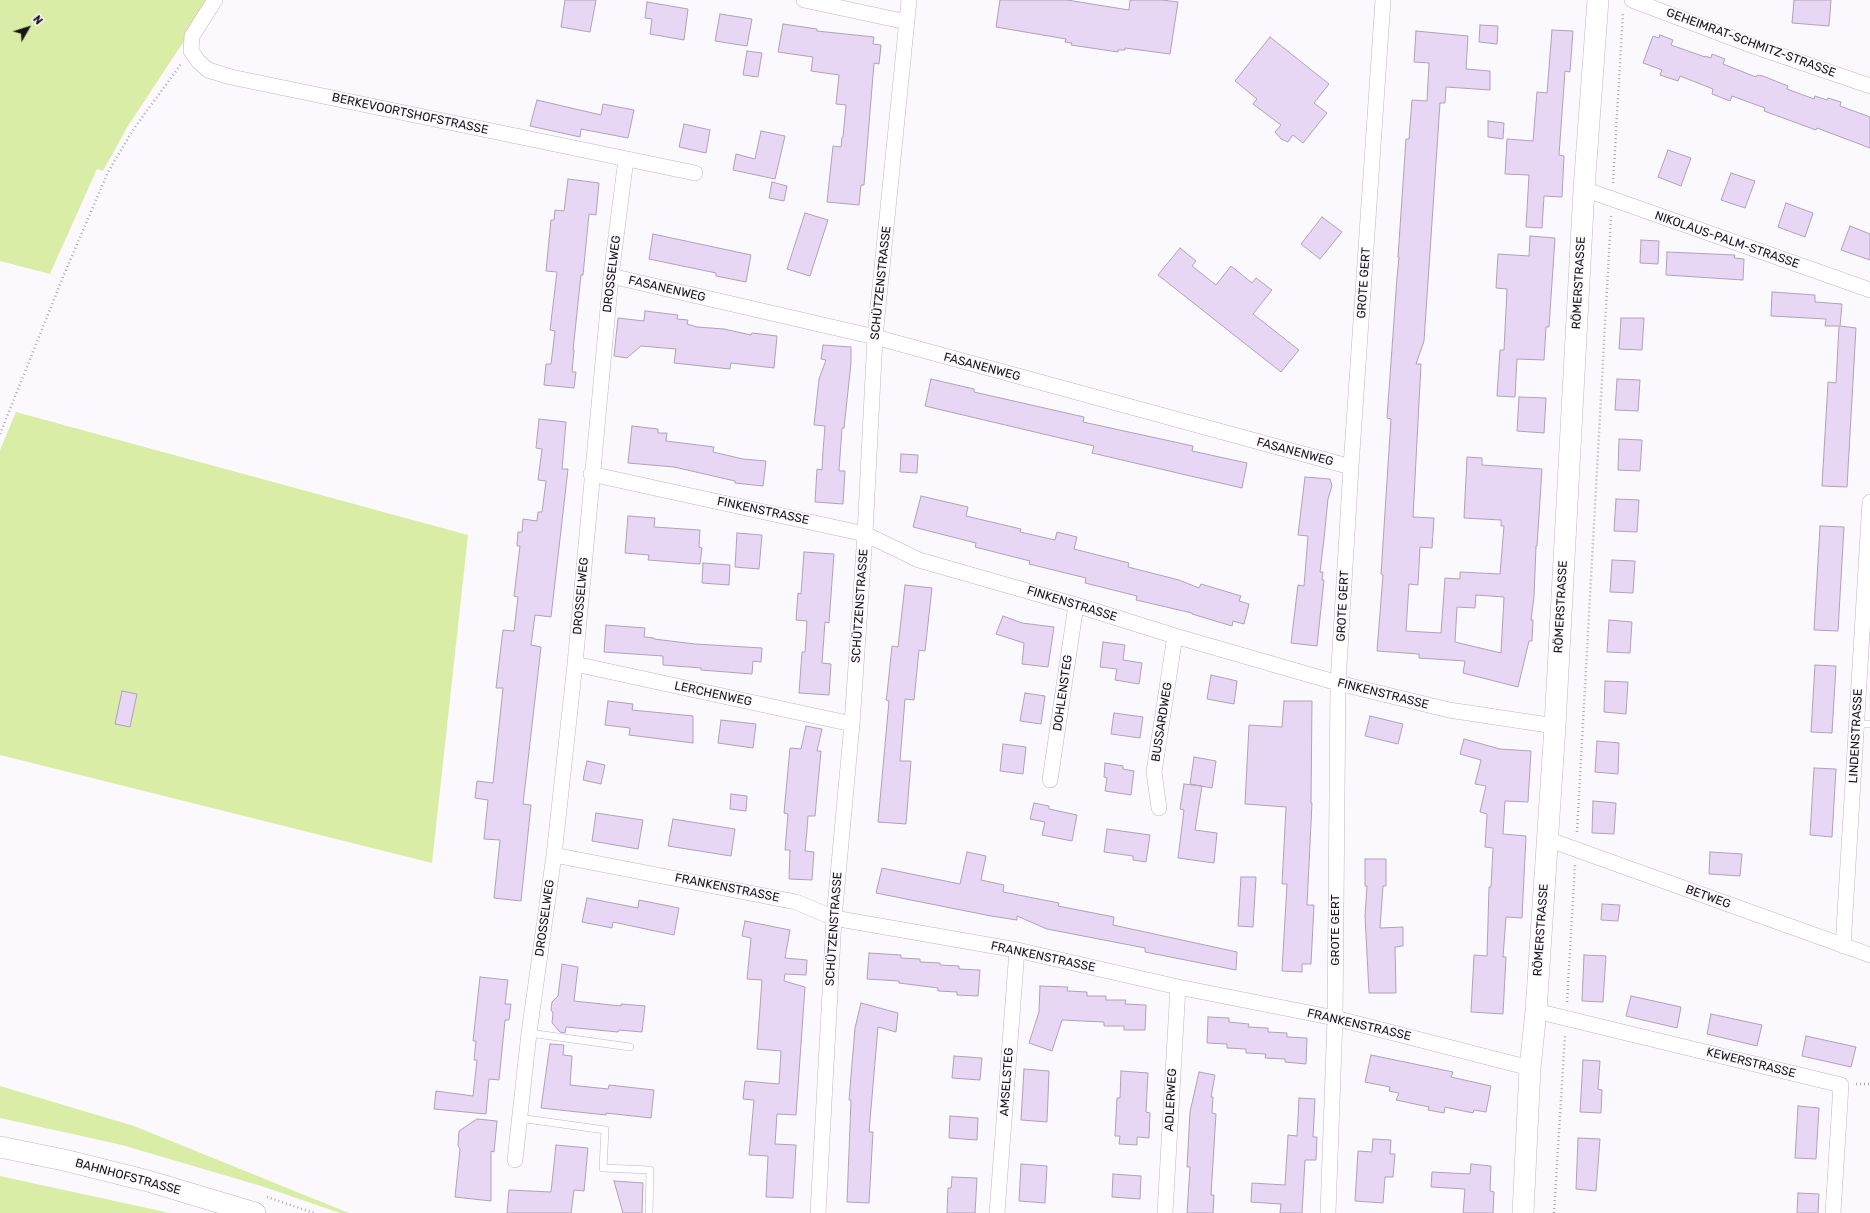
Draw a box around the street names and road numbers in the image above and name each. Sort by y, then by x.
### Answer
street label: GEHEIMRAT-SCHMITZ-STRASSE [1664,6,1838,80]
street label: BERKEVOORTSHOFSTRASSE [331,90,489,138]
street label: NIKOLAUS-PALM-STRASSE [1653,208,1801,272]
street label: SCHÜTZENSTRASSE [868,225,894,341]
street label: DROSSELWEG [600,235,624,313]
street label: RÖMERSTRASSE [1569,236,1589,330]
street label: GROTE GERT [1354,247,1374,319]
street label: FASANENWEG [627,273,707,305]
street label: FASANENWEG [942,350,1022,384]
street label: FASANENWEG [1255,435,1335,469]
street label: FINKENSTRASSE [716,494,810,528]
street label: SCHÜTZENSTRASSE [849,548,871,664]
street label: DROSSELWEG [570,557,592,635]
street label: RÖMERSTRASSE [1551,560,1571,654]
street label: GROTE GERT [1334,570,1352,642]
street label: FINKENSTRASSE [1025,583,1119,625]
street label: DOHLENSTEG [1051,654,1075,732]
street label: FINKENSTRASSE [1336,676,1430,712]
street label: LERCHENWEG [673,679,753,709]
street label: BUSSARDWEG [1149,681,1175,763]
street label: LINDENSTRASSE [1846,688,1866,784]
street label: FRANKENSTRASSE [673,871,781,905]
street label: SCHÜTZENSTRASSE [823,871,845,987]
street label: DROSSELWEG [532,879,558,957]
street label: BETWEG [1683,882,1733,912]
street label: RÖMERSTRASSE [1531,883,1551,977]
street label: GROTE GERT [1329,894,1343,966]
street label: FRANKENSTRASSE [989,939,1097,975]
street label: FRANKENSTRASSE [1306,1006,1412,1044]
street label: KEWERSTRASSE [1705,1045,1797,1081]
street label: AMSELSTEG [997,1047,1017,1117]
street label: ADLERWEG [1162,1068,1180,1132]
street label: BAHNHOFSTRASSE [74,1156,182,1198]

